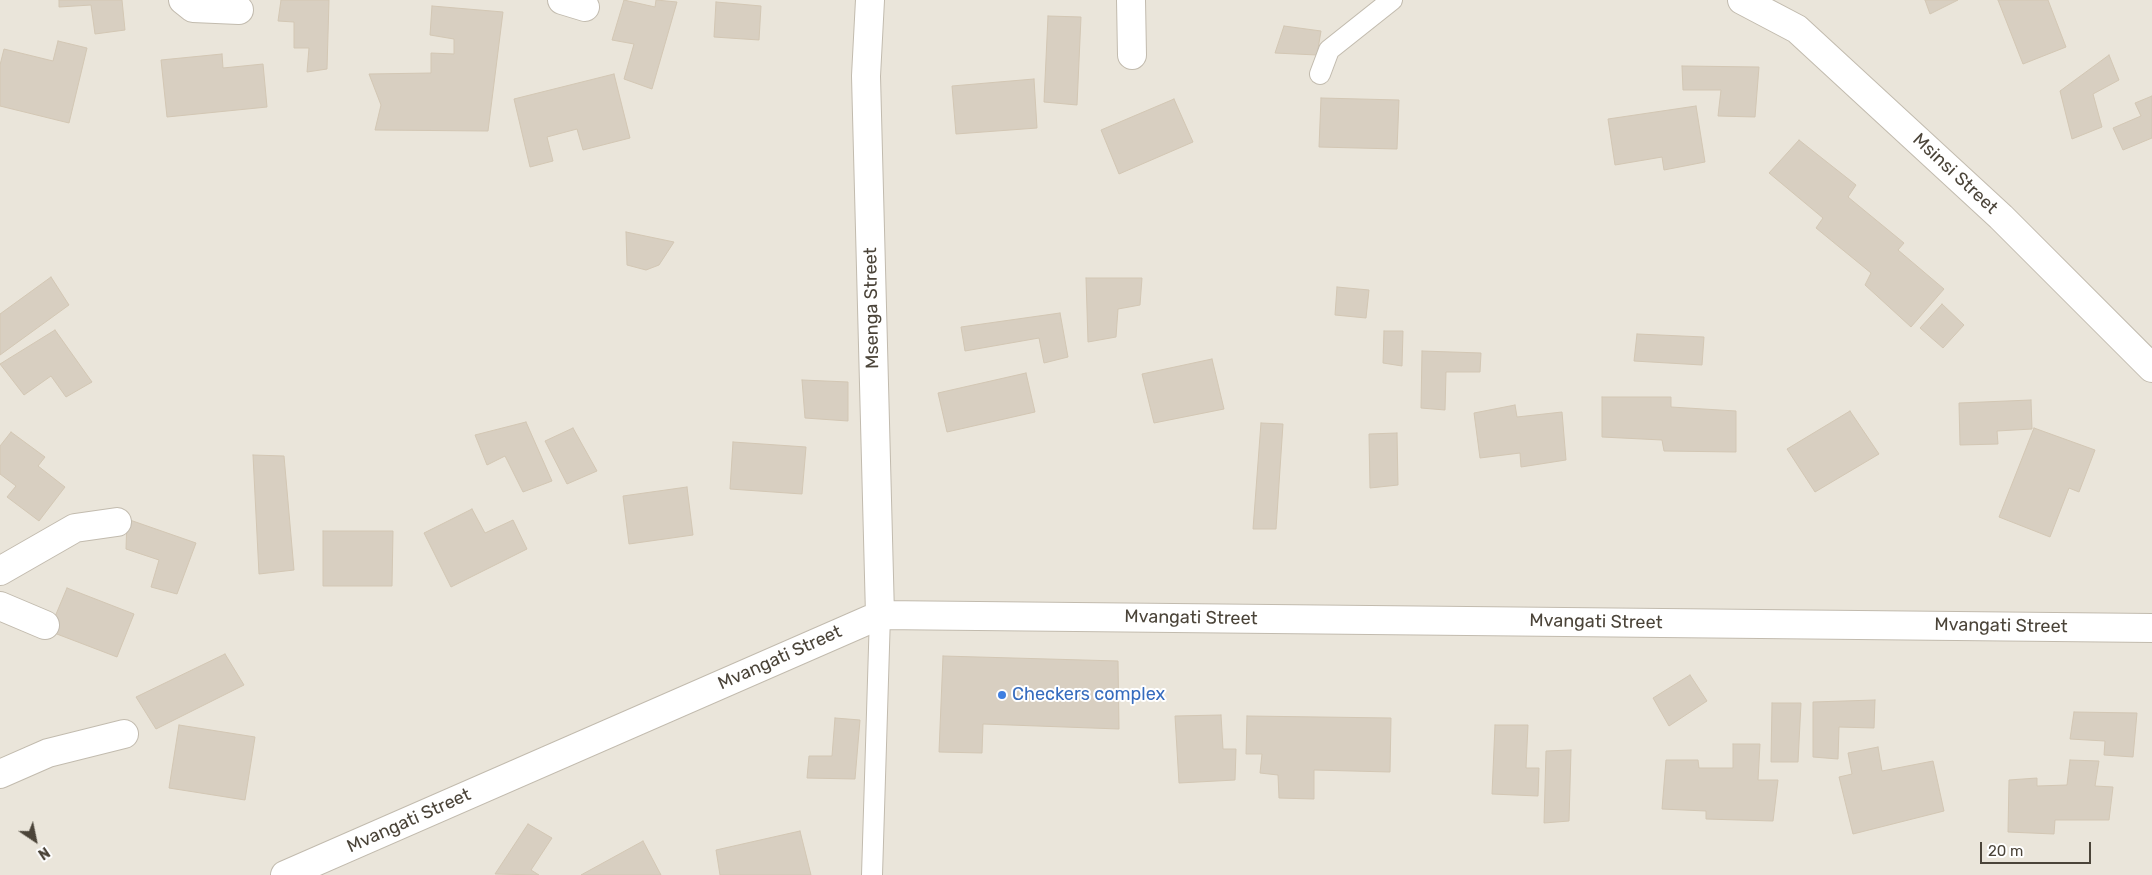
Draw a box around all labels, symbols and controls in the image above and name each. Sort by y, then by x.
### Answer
street label: Msinsi Street [1908,129,2002,219]
street label: Msenga Street [860,247,884,369]
street label: Mvangati Street [1124,606,1258,630]
street label: Mvangati Street [1529,610,1663,634]
street label: Mvangati Street [1934,614,2068,638]
street label: Mvangati Street [715,621,845,695]
place label: Checkers complex [1012,684,1165,706]
marker: Checkers complex [996,689,1008,701]
street label: Mvangati Street [344,784,474,858]
north arrow [10,815,60,865]
scale bar [1982,832,2093,864]
text: 20 m [1988,842,2023,860]
text: N [35,843,53,863]

